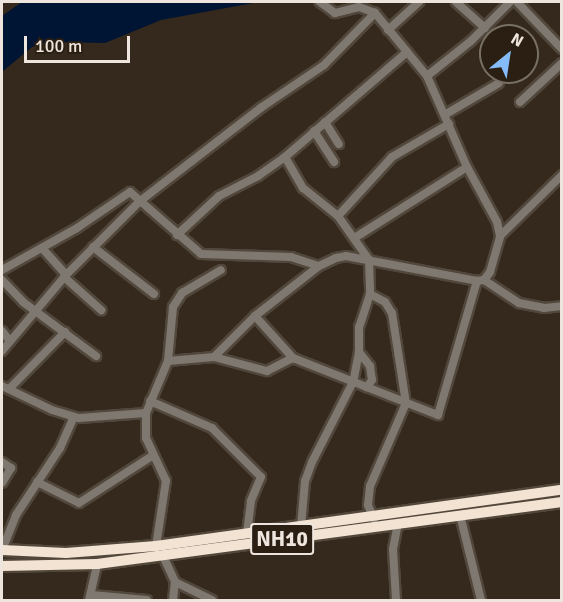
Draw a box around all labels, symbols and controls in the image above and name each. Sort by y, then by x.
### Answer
scale bar [27,24,134,62]
north arrow [479,24,539,84]
text: N [507,29,527,52]
text: 100 m [35,35,82,57]
road number: NH10 [249,521,315,557]

